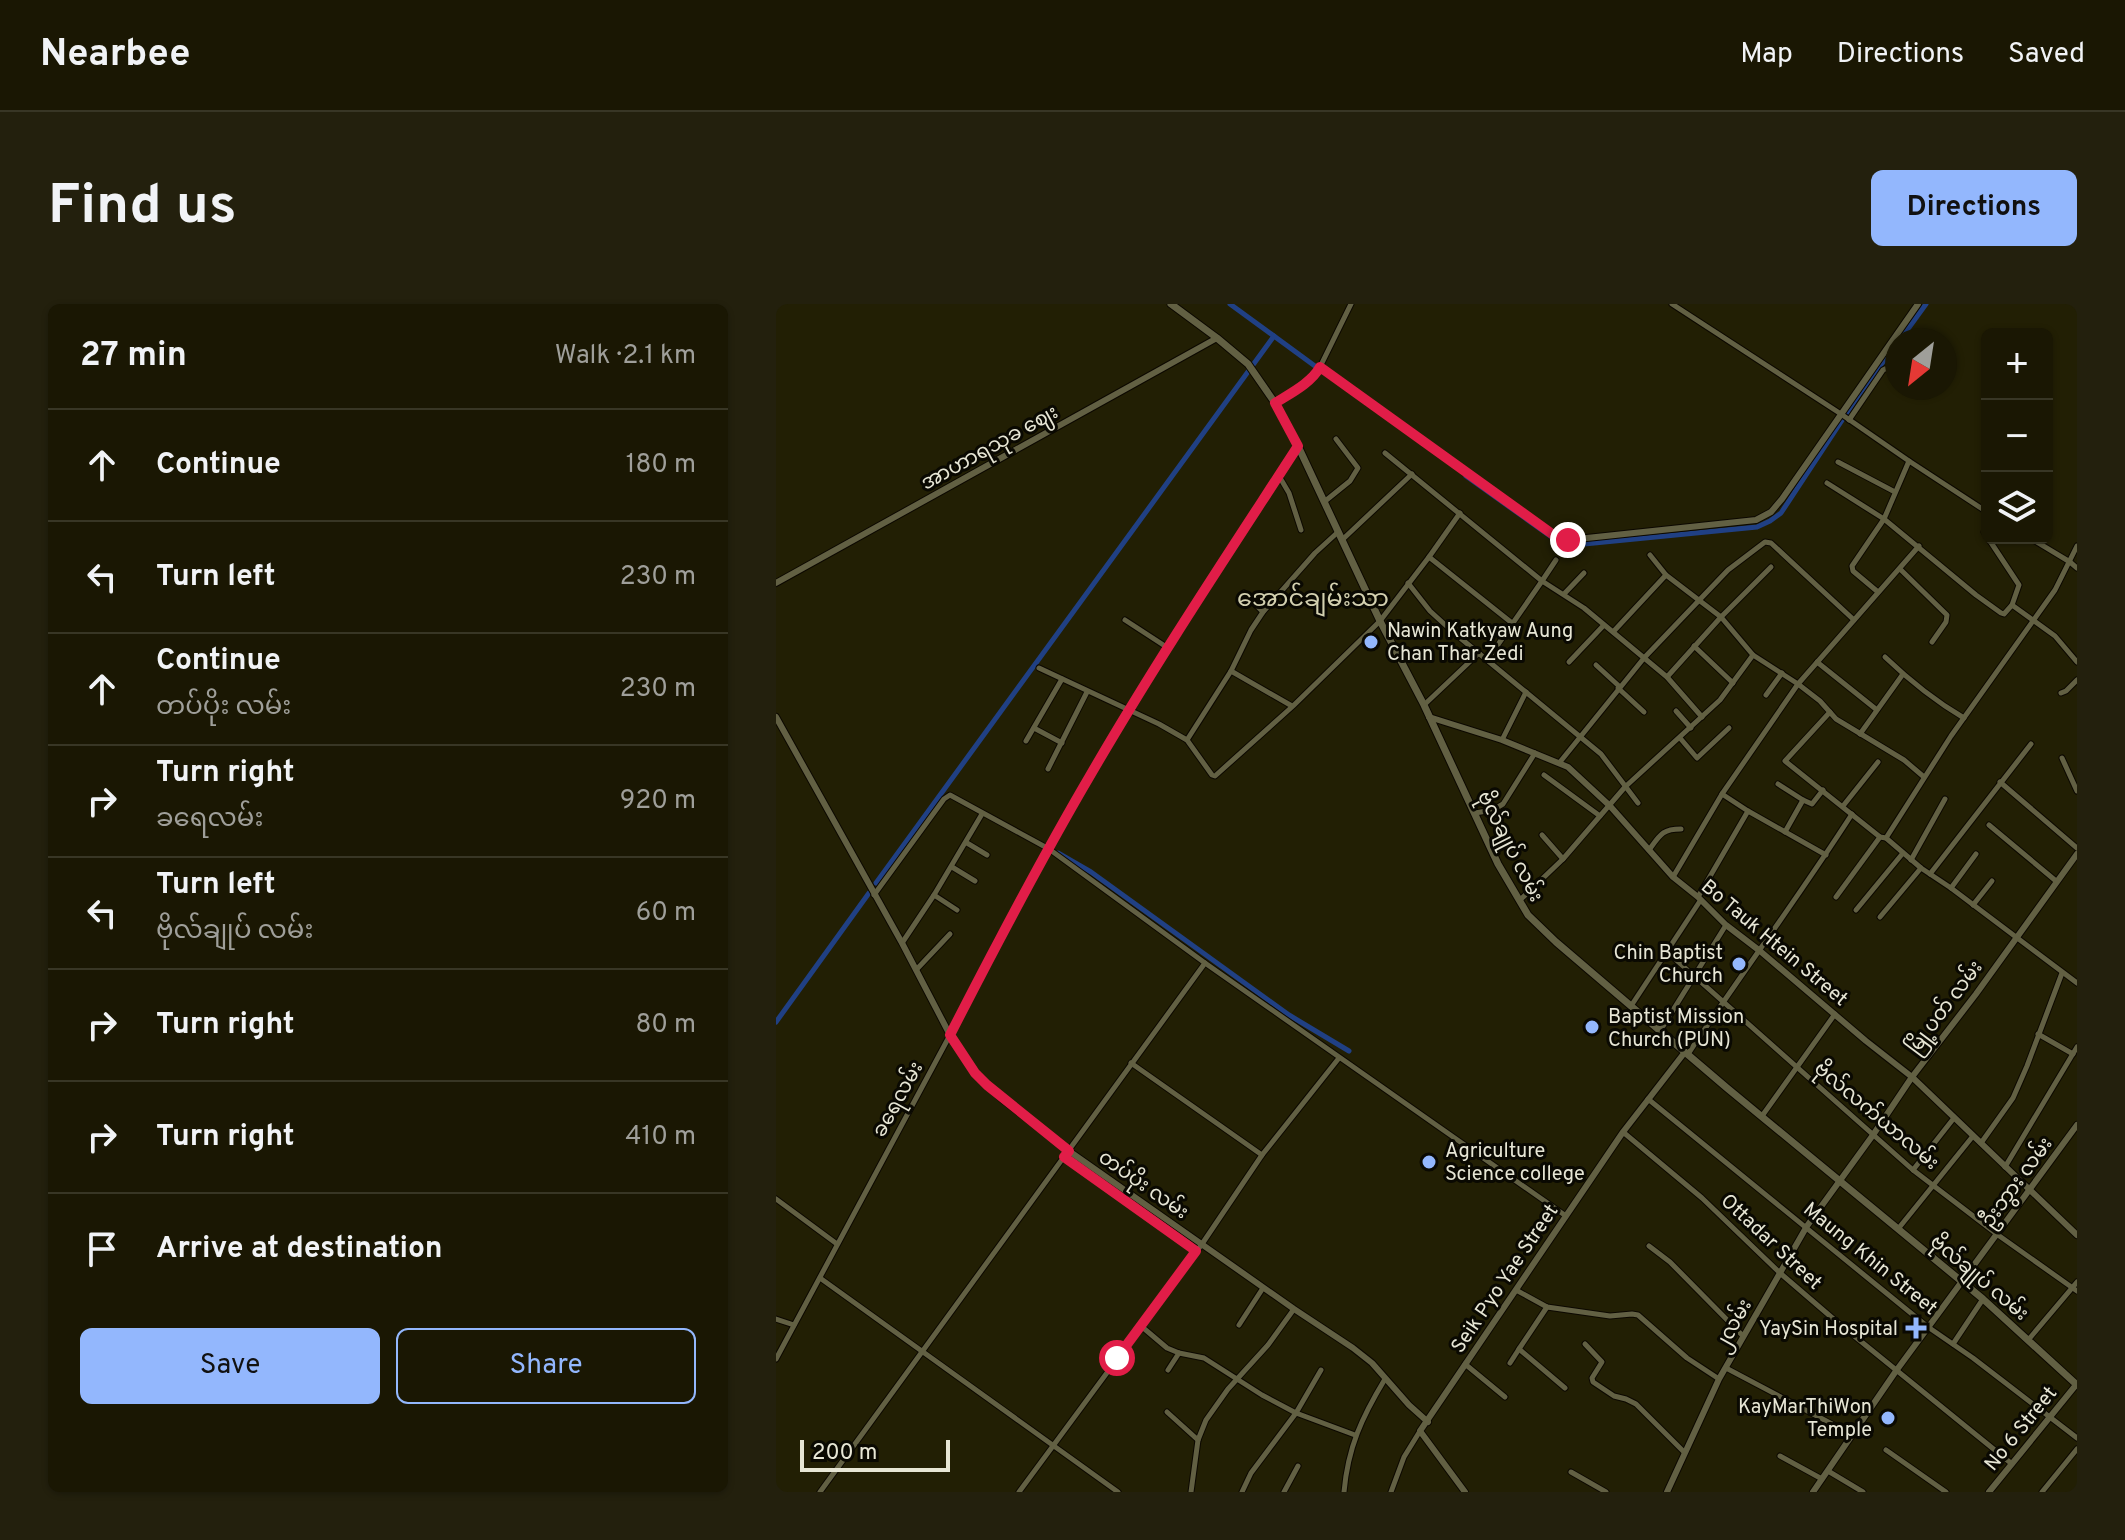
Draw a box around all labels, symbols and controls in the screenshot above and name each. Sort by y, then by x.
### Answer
text: Nearbee [40,31,190,80]
text: Map [1740,37,1793,73]
text: Directions [1837,37,1964,73]
text: Saved [2008,37,2085,73]
button: Directions [1871,170,2077,246]
text: Find us [48,173,237,243]
north arrow [1885,328,1957,400]
map controls [1981,328,2053,544]
button: + [1981,328,2053,400]
text: 27 min [80,335,187,378]
text: Walk · 2.1 km [555,340,696,373]
street label: အာဟာရသုခ ဈေး [917,400,1064,499]
button: − [1981,400,2053,472]
icon: ahead [80,443,124,487]
text: Continue [156,447,281,484]
text: 180 m [626,449,696,482]
button: layers [1981,472,2053,544]
route end [1550,522,1586,558]
icon: left [80,555,124,599]
text: Turn left [156,559,276,596]
text: 230 m [620,561,696,594]
district label: အောင်ချမ်းသာ [1237,582,1389,617]
place label: Nawin Katkyaw Aung Chan Thar Zedi [1387,619,1573,668]
marker: Nawin Katkyaw Aung Chan Thar Zedi [1362,633,1380,651]
text: Continue [156,643,281,680]
icon: ahead [80,667,124,711]
text: 230 m [620,673,696,706]
text: တပ်ပိုး လမ်း [156,691,291,724]
text: Turn right [156,755,294,792]
icon: right [80,779,124,823]
text: 920 m [620,785,696,818]
street label: ဗိုလ်ချုပ် လမ်း [1468,786,1551,908]
text: ခရေလမ်း [156,803,263,836]
text: Turn left [156,867,276,904]
street label: Bo Tauk Htein Street [1695,874,1853,1013]
icon: left [80,891,124,935]
text: 60 m [636,897,696,930]
text: ဗိုလ်ချုပ် လမ်း [156,915,313,948]
place label: Chin Baptist Church [1614,941,1723,990]
street label: မြို့ပတ် လမ်း [1899,954,1990,1061]
marker: Chin Baptist Church [1730,955,1748,973]
icon: right [80,1003,124,1047]
place label: Baptist Mission Church (PUN) [1608,1005,1744,1054]
text: Turn right [156,1007,294,1044]
text: 80 m [636,1009,696,1042]
marker: Baptist Mission Church (PUN) [1583,1018,1601,1036]
street label: ဗိုလ်လက်ယာလမ်း [1806,1054,1946,1178]
street label: ခရေလမ်း [865,1056,931,1143]
icon: right [80,1115,124,1159]
text: Turn right [156,1119,294,1156]
text: 410 m [625,1121,696,1154]
street label: ဦးဘွား လမ်း [1973,1131,2060,1234]
place label: Agriculture Science college [1445,1139,1585,1188]
street label: တပ်ပိုး လမ်း [1092,1143,1195,1228]
marker: Agriculture Science college [1420,1153,1438,1171]
street label: Ottadar Street [1714,1189,1827,1296]
street label: Maung Khin Street [1797,1197,1942,1322]
street label: Seik Pyo Yae Street [1446,1200,1565,1359]
icon: arrive [80,1227,124,1271]
street label: ဗိုလ်ချုပ် လမ်း [1923,1227,2035,1329]
text: Arrive at destination [156,1231,442,1268]
street label: ၂လမ်း [1706,1294,1760,1357]
place label: YaySin Hospital [1759,1317,1898,1343]
marker: YaySin Hospital [1905,1317,1927,1339]
button: Save [80,1328,380,1404]
button: Share [396,1328,696,1404]
route start [1099,1340,1135,1376]
street label: No 6 Street [1979,1382,2064,1477]
place label: KayMarThiWon Temple [1738,1395,1872,1444]
marker: KayMarThiWon Temple [1879,1409,1897,1427]
scale bar [800,1436,950,1472]
text: 200 m [812,1440,877,1467]

